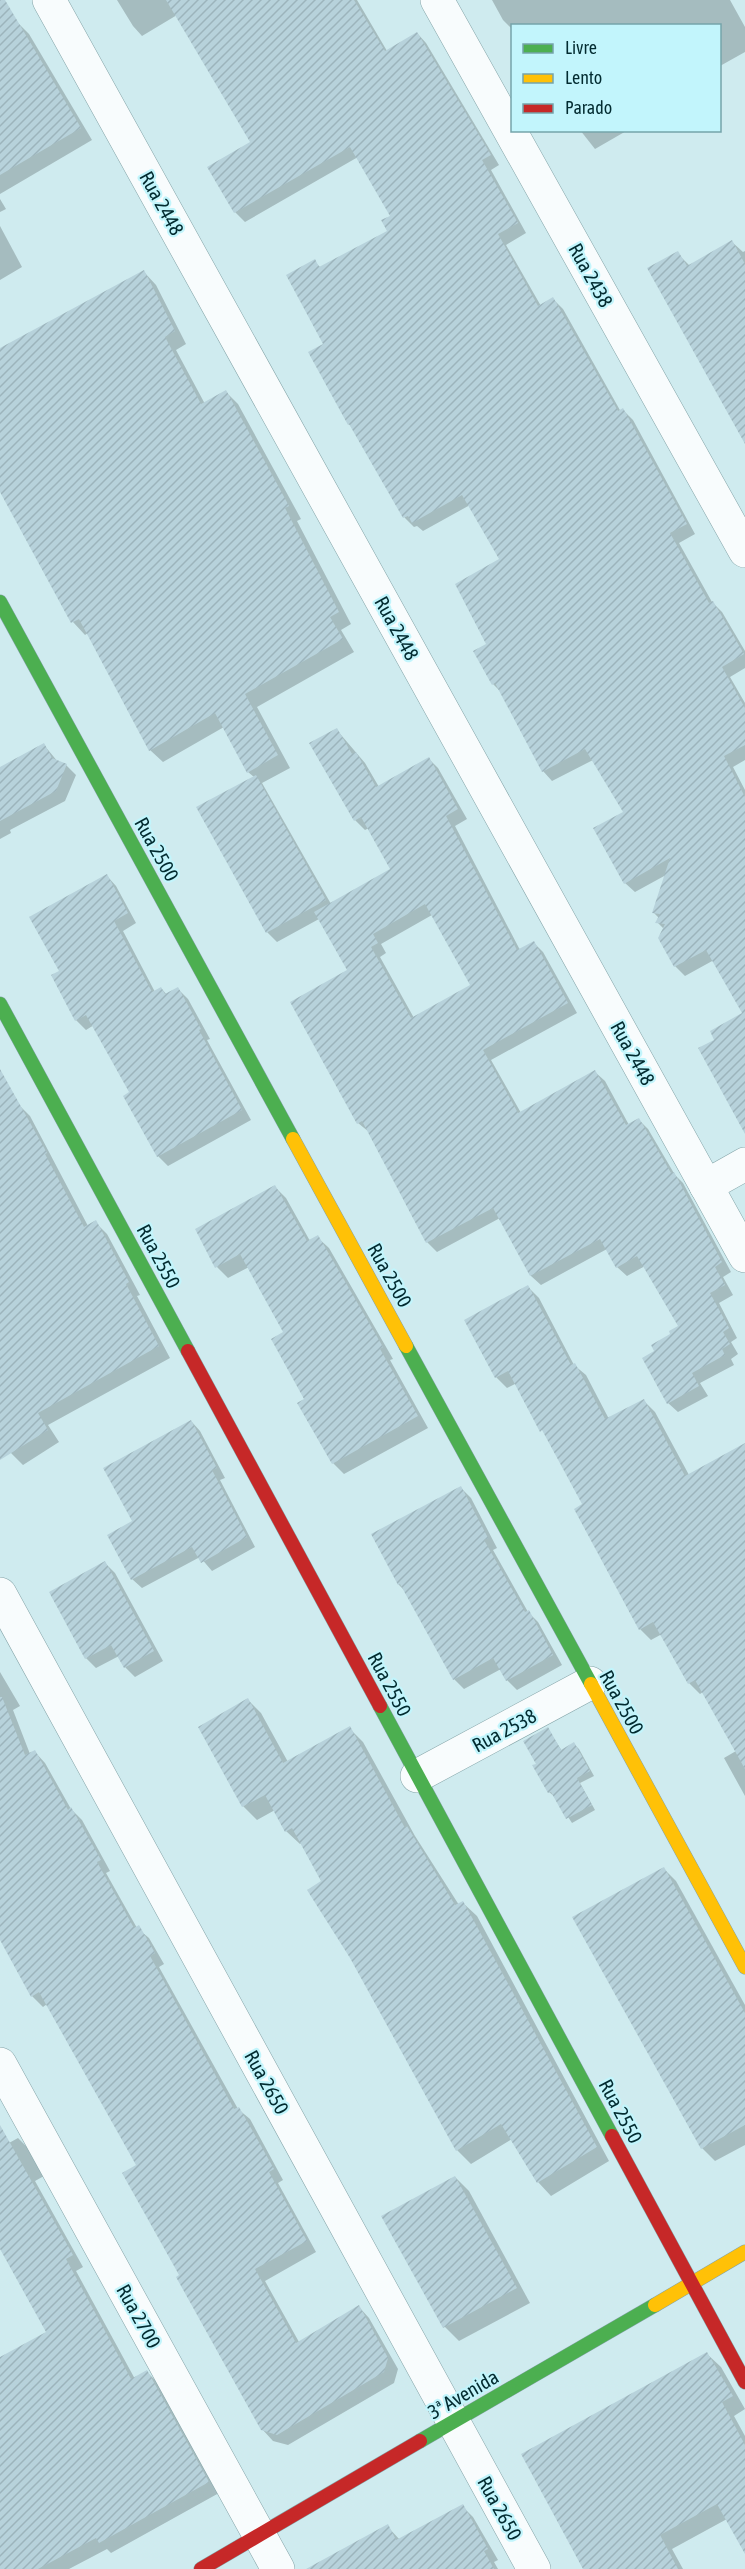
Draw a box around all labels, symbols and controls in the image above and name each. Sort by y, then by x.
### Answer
legend [511,24,721,132]
text: Livre [565,37,597,58]
text: Lento [565,67,602,88]
text: Parado [565,97,612,118]
street label: Rua 2448 [135,167,189,239]
street label: Rua 2438 [564,239,618,311]
street label: Rua 2448 [370,592,424,664]
street label: Rua 2500 [130,813,184,885]
street label: Rua 2448 [606,1017,660,1089]
street label: Rua 2550 [133,1220,185,1292]
street label: Rua 2500 [363,1239,417,1311]
street label: Rua 2550 [364,1648,416,1720]
street label: Rua 2500 [595,1666,649,1738]
street label: Rua 2538 [468,1704,540,1756]
street label: Rua 2650 [240,2046,294,2118]
street label: Rua 2550 [595,2075,647,2147]
street label: Rua 2700 [112,2280,166,2352]
street label: 3ª Avenida [424,2365,502,2423]
street label: Rua 2650 [473,2472,527,2544]

